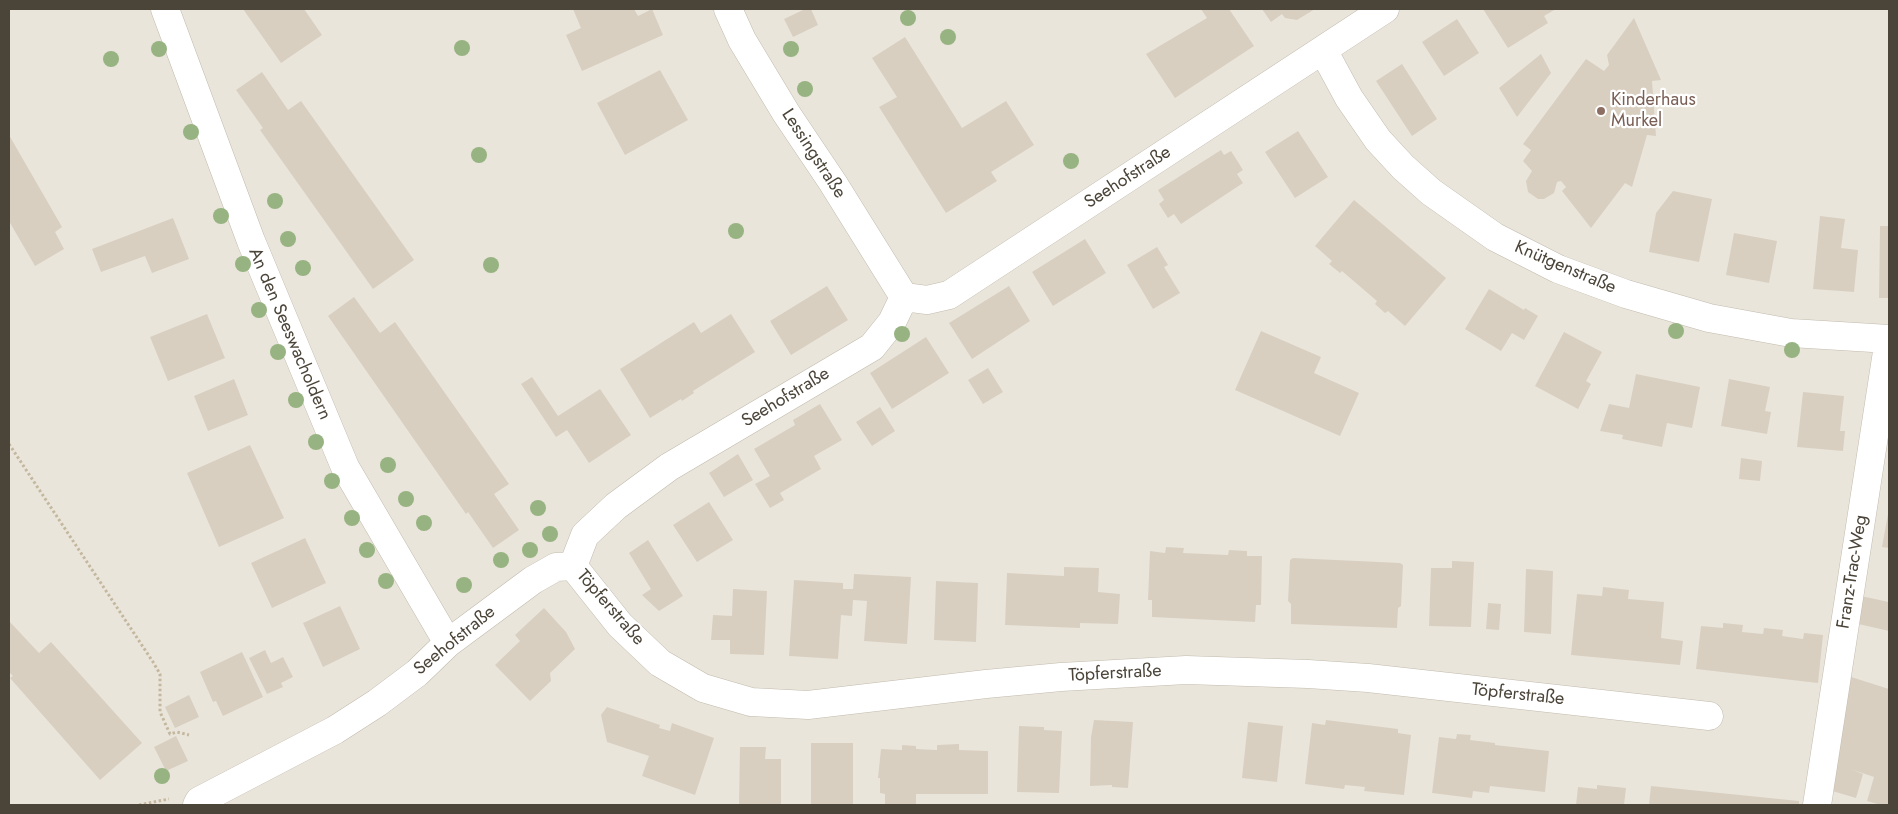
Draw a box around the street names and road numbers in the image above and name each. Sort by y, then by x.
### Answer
street label: Lessingstraße [776,105,850,203]
street label: Seehofstraße [1081,142,1175,214]
street label: Knütgenstraße [1511,237,1619,299]
street label: An den Seeswacholdern [243,245,335,423]
street label: Seehofstraße [738,363,834,433]
street label: Franz-Trac-Weg [1833,513,1873,631]
street label: Töpferstraße [571,566,649,650]
street label: Seehofstraße [410,602,500,680]
street label: Töpferstraße [1068,661,1162,687]
street label: Töpferstraße [1471,679,1565,711]

